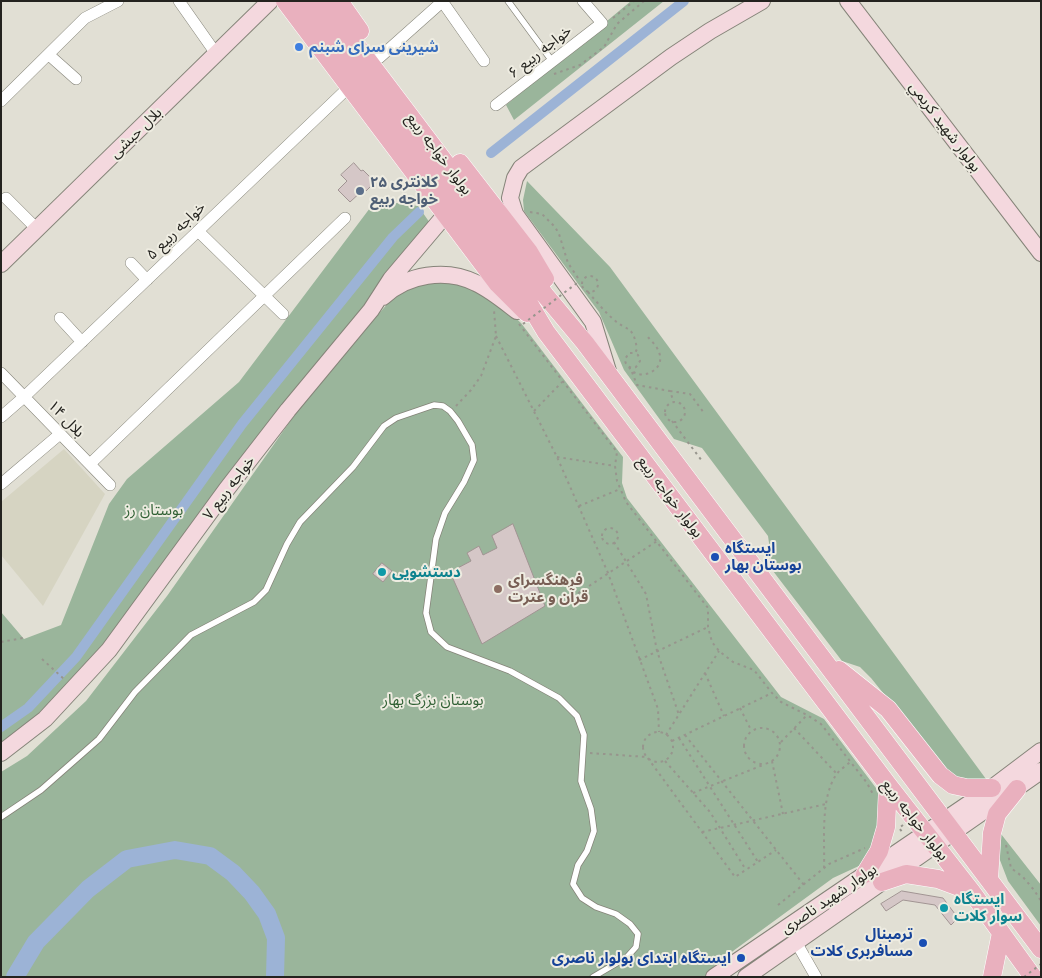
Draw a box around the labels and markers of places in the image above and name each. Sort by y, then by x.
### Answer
place label: شیرینی سرای شبنم [309,38,439,56]
marker: شیرینی سرای شبنم [293,41,305,53]
place label: کلانتری ٢۵ خواجه ربیع [370,173,438,208]
marker: کلانتری ٢۵ خواجه ربیع [354,185,366,197]
place label: ایستگاه بوستان بهار [725,539,802,574]
marker: ایستگاه بوستان بهار [709,551,721,563]
place label: دستشویی [392,563,461,581]
marker: دستشویی [376,566,388,578]
place label: فرهنگسرای قرآن و عترت [508,571,588,606]
marker: فرهنگسرای قرآن و عترت [492,583,504,595]
place label: ایستگاه سوار کلات [954,890,1022,925]
marker: ایستگاه سوار کلات [938,902,950,914]
place label: ترمبنال مسافربری کلات [811,925,913,960]
marker: ترمبنال مسافربری کلات [917,937,929,949]
place label: ایستگاه ابتدای بولوار ناصری [552,949,731,967]
marker: ایستگاه ابتدای بولوار ناصری [735,952,747,964]

